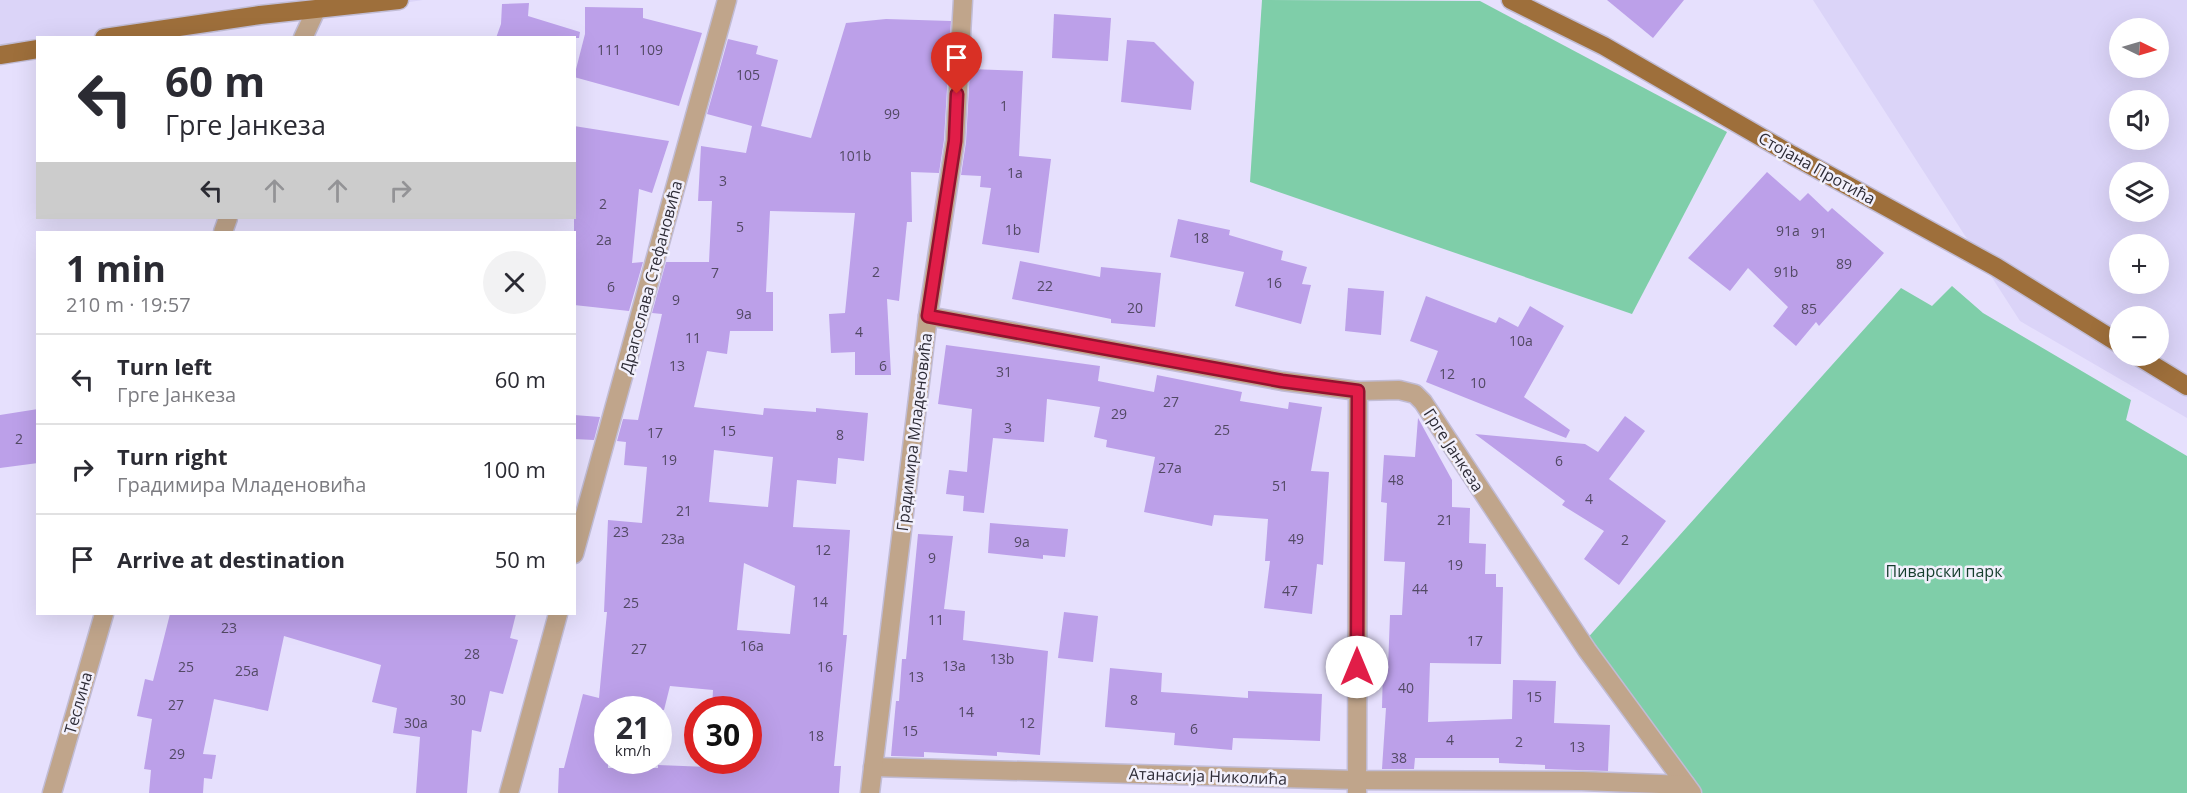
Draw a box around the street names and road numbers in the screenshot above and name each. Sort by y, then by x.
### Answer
street label: Стојана Протића [1754,127,1880,209]
street label: Драгослава Стефановића [615,178,687,376]
street label: Градимира Младеновића [891,332,937,532]
street label: Грге Јанкеза [1419,404,1489,496]
street label: Теслина [59,669,97,737]
street label: Атанасија Николића [1128,762,1288,790]

